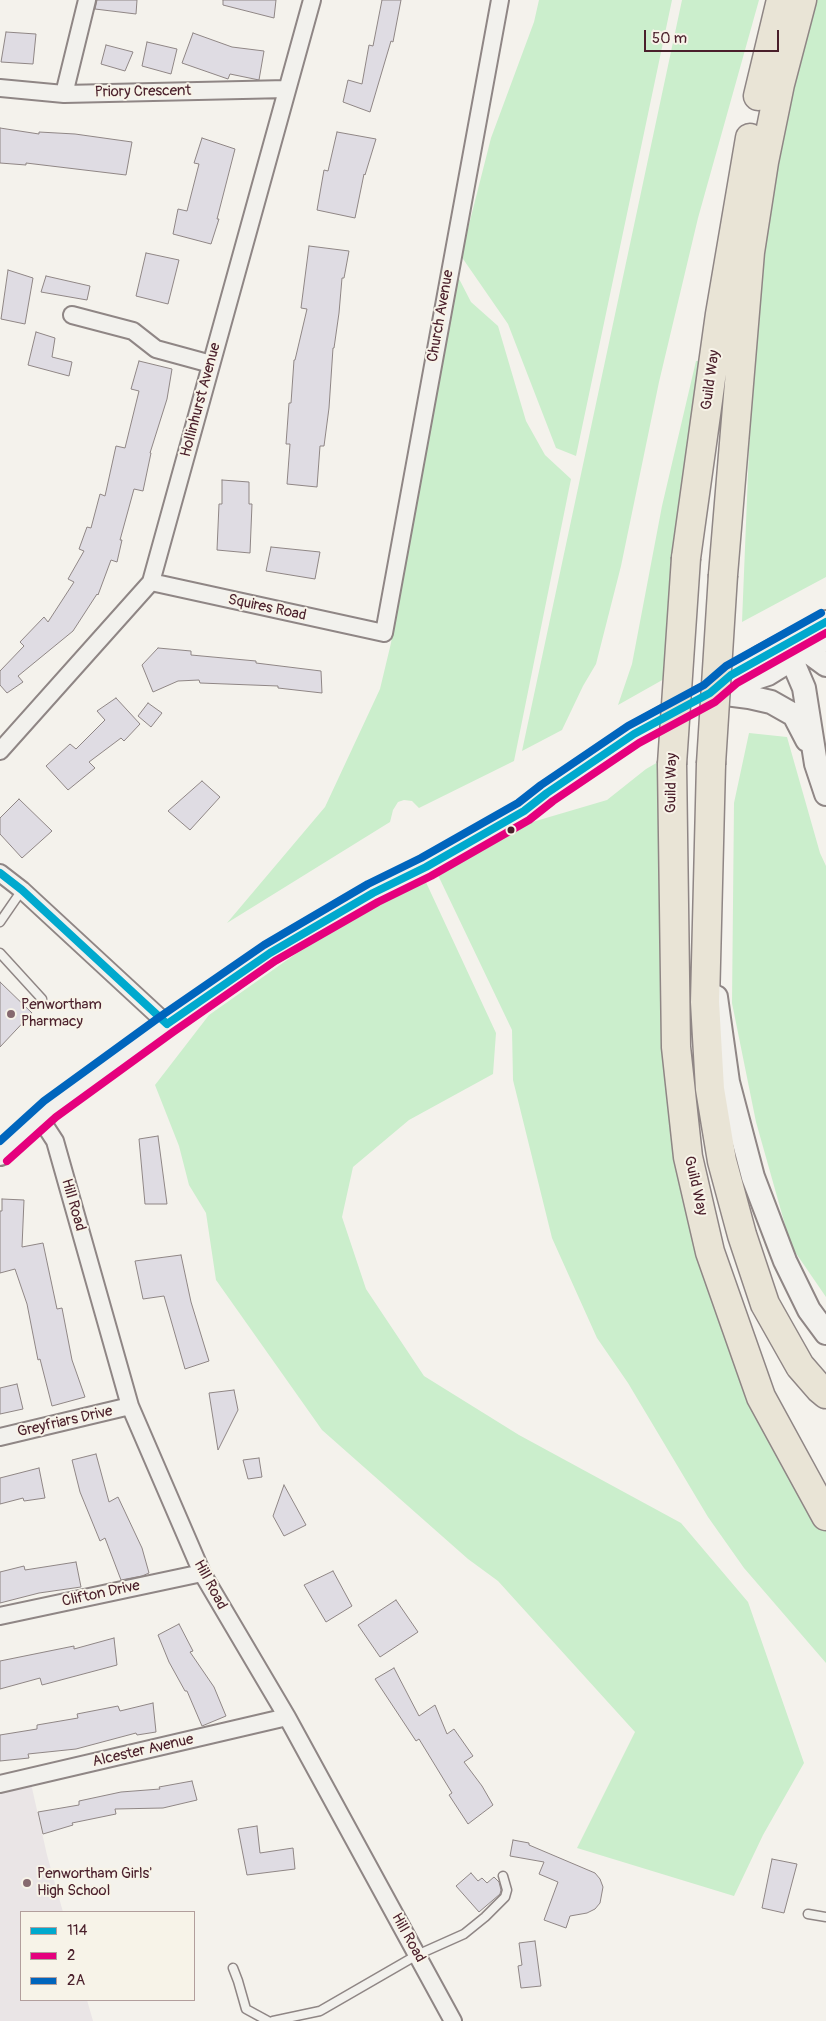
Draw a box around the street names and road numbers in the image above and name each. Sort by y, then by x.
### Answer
street label: Priory Crescent [95,82,191,102]
street label: Church Avenue [424,269,458,363]
street label: Hollinhurst Avenue [177,341,225,459]
street label: Guild Way [698,349,724,411]
street label: Squires Road [226,591,308,625]
street label: Guild Way [662,753,682,813]
street label: Guild Way [679,1154,711,1218]
street label: Hill Road [57,1177,89,1233]
street label: Greyfriars Drive [16,1402,114,1442]
street label: Hill Road [189,1557,231,1613]
street label: Clifton Drive [60,1577,142,1611]
street label: Alcester Avenue [91,1731,195,1771]
street label: Hill Road [387,1910,429,1966]

